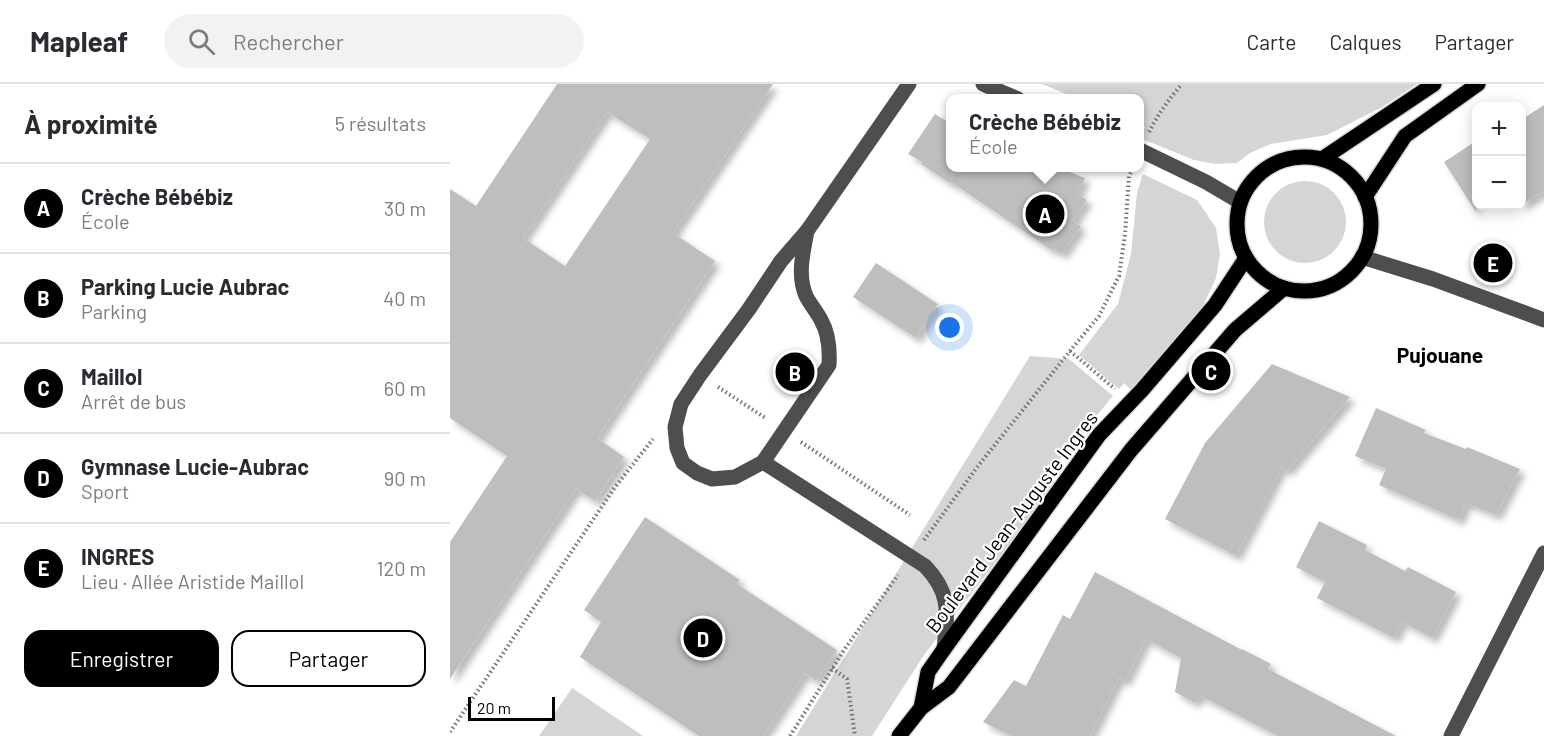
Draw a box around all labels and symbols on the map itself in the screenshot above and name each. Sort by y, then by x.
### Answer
pin: A [1026,192,1064,236]
pin: E [1474,240,1512,285]
your location [935,313,964,342]
district label: Pujouane [1397,342,1483,367]
pin: C [1192,348,1230,394]
pin: B [776,350,814,394]
street label: Boulevard Jean-Auguste Ingres [920,406,1102,637]
pin: D [684,616,722,660]
scale bar [468,694,555,722]

